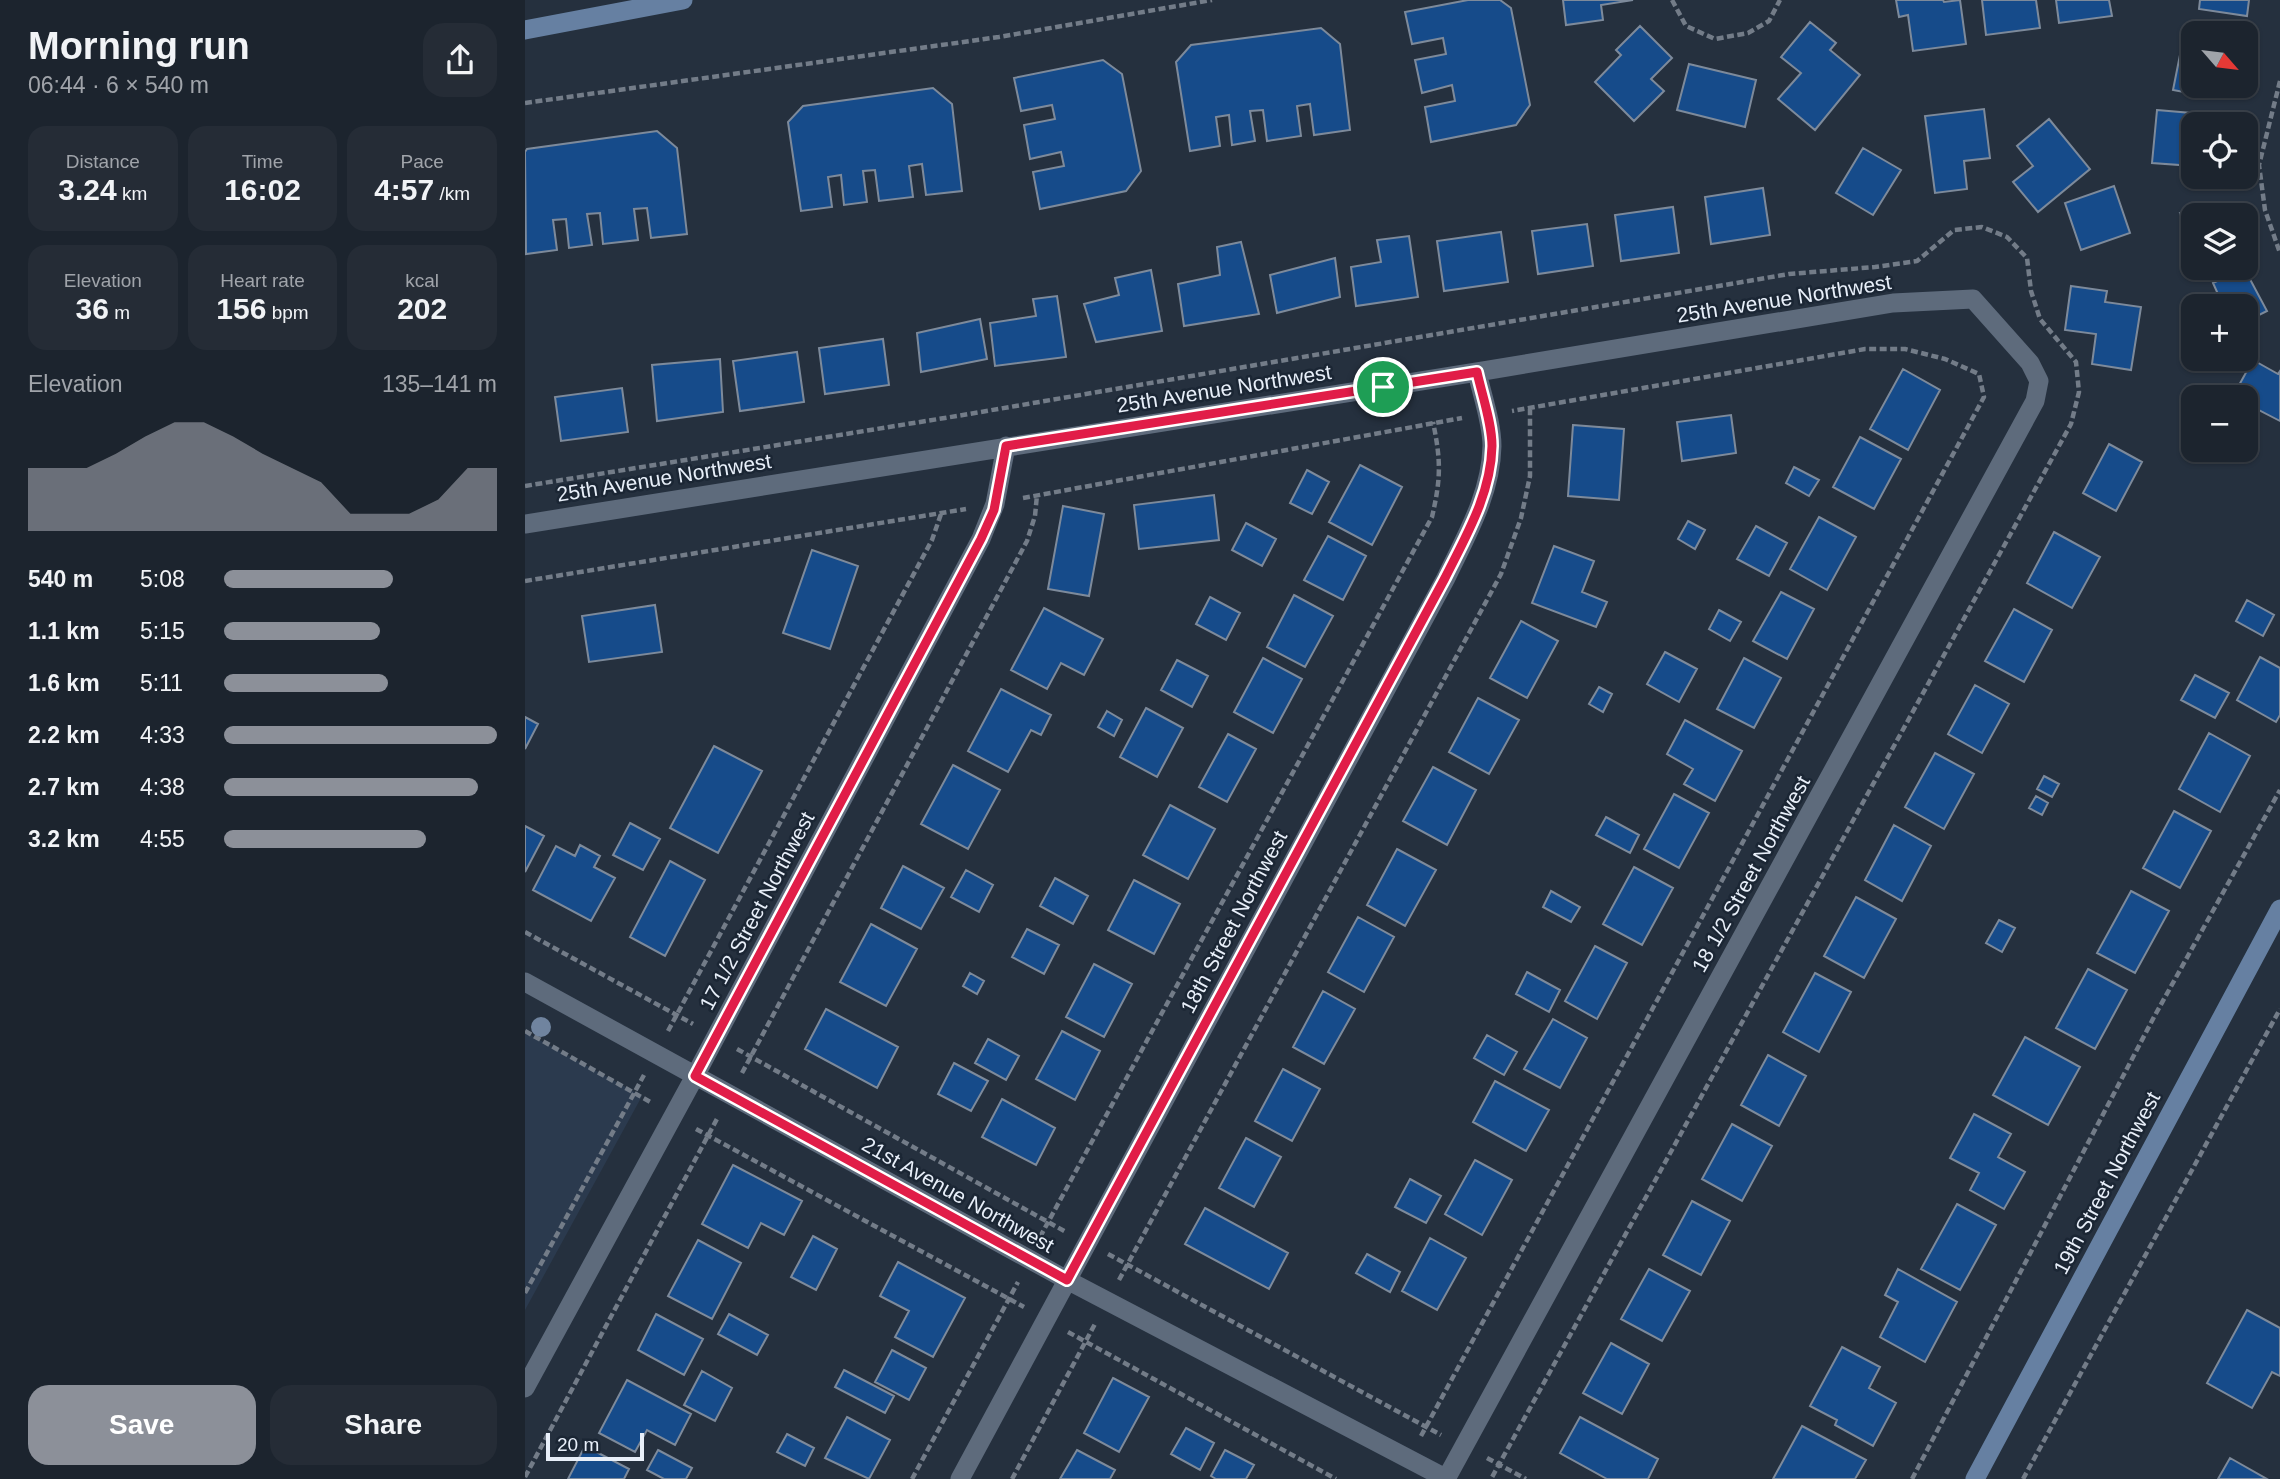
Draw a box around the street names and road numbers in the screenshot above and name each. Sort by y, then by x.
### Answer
street label: 25th Avenue Northwest [1675,270,1893,327]
street label: 25th Avenue Northwest [1115,360,1333,417]
street label: 25th Avenue Northwest [555,449,773,506]
street label: 18 1/2 Street Northwest [1687,772,1814,976]
street label: 17 1/2 Street Northwest [695,808,819,1014]
street label: 18th Street Northwest [1176,827,1291,1017]
street label: 19th Street Northwest [2049,1088,2164,1278]
street label: 21st Avenue Northwest [858,1132,1058,1257]

